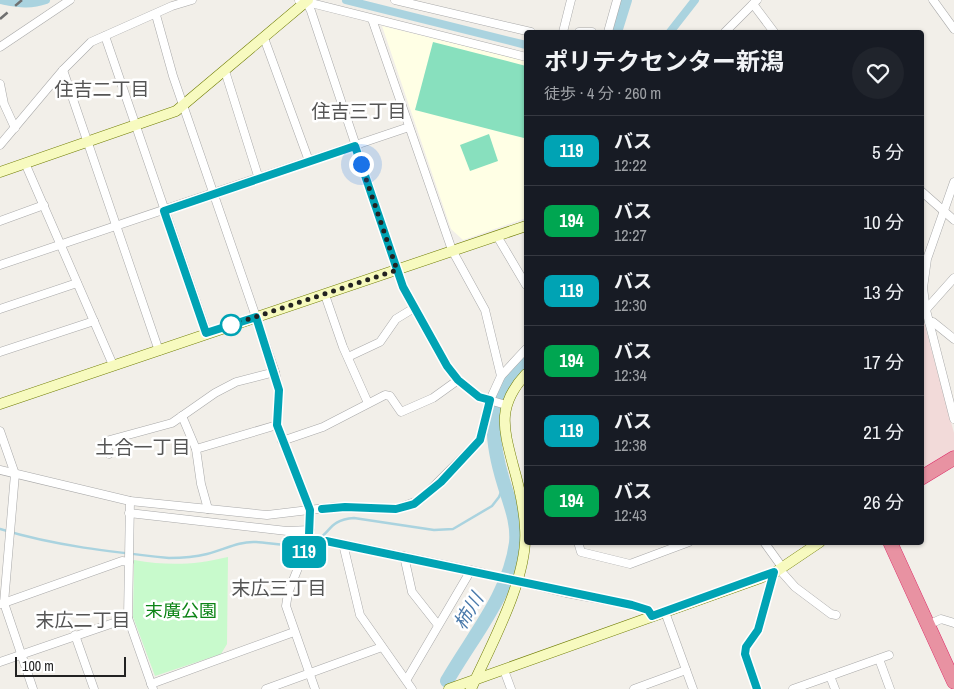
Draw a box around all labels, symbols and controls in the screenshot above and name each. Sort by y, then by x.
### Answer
text: ポリテクセンター新潟 [544,45,784,77]
button: heart [852,47,904,99]
district label: 住吉二丁目 [54,76,150,102]
text: 徒歩 · 4 分 · 260 m [544,82,661,104]
district label: 住吉三丁目 [311,98,407,124]
text: バス [614,128,652,154]
text: 119 [560,138,583,163]
text: 5 分 [872,139,904,165]
your location [349,152,374,177]
text: 12:22 [614,154,647,176]
text: バス [614,198,652,224]
text: 194 [559,208,584,233]
text: 10 分 [863,209,904,235]
text: 12:27 [614,224,647,246]
text: バス [614,268,652,294]
text: 119 [560,278,583,303]
text: 13 分 [863,279,904,305]
text: 12:30 [614,294,647,316]
unlabelled marker [220,314,242,336]
text: バス [614,338,652,364]
text: 194 [559,348,584,373]
text: 17 分 [863,349,904,375]
text: 12:34 [614,364,647,386]
text: バス [614,408,652,434]
text: 119 [560,418,583,443]
text: 21 分 [863,419,904,445]
district label: 土合一丁目 [95,434,191,460]
text: 12:38 [614,434,647,456]
text: バス [614,478,652,504]
text: 194 [559,488,584,513]
text: 26 分 [863,489,904,515]
text: 12:43 [614,504,647,526]
line badge: 119 [275,536,333,568]
text: 119 [292,539,316,564]
district label: 末広三丁目 [231,575,327,601]
water label: 柿川 [447,586,490,634]
park label: 末廣公園 [145,598,217,623]
district label: 末広二丁目 [35,607,131,633]
scale bar [15,654,126,677]
text: 100 m [22,657,54,675]

